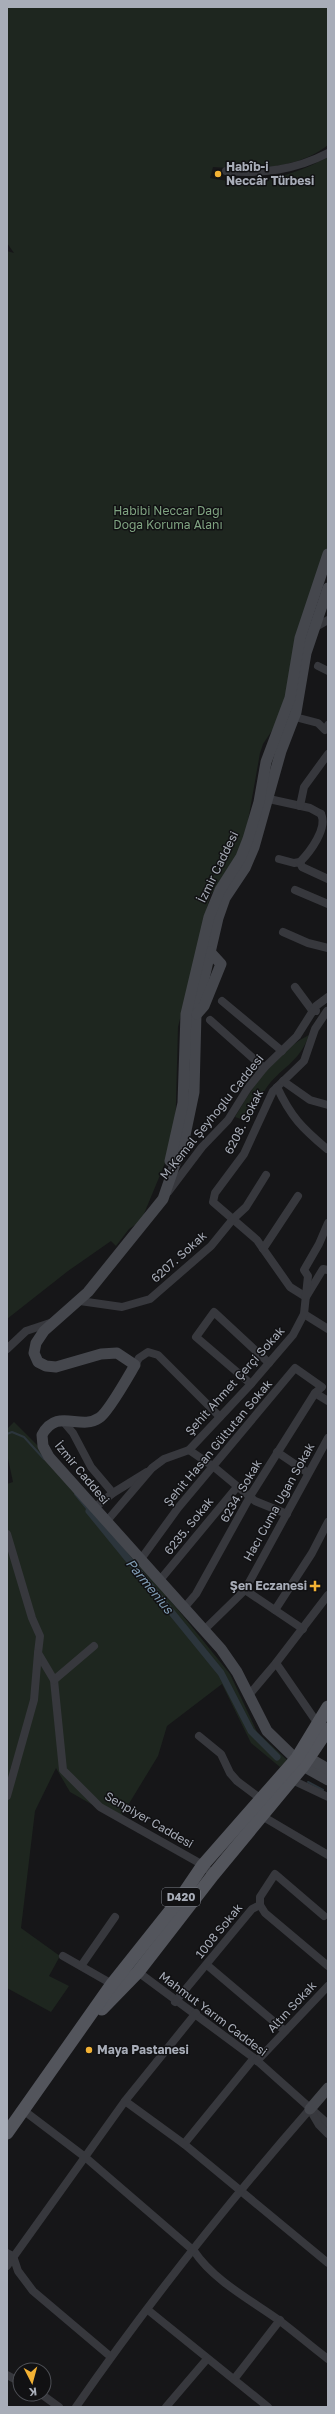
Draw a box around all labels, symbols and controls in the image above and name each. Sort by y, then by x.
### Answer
place label: Habîb-i Neccâr Türbesi [226,159,314,188]
marker: Habîb-i Neccâr Türbesi [213,169,223,179]
park label: Habibi Neccar Dağı Doğa Koruma Alanı [113,503,223,532]
street label: İzmir Caddesi [194,829,241,905]
street label: M.Kemal Şeyhoğlu Caddesi [157,1051,267,1182]
street label: 6208. Sokak [221,1087,266,1157]
street label: 6207. Sokak [148,1228,210,1286]
street label: Şehit Ahmet Çerçi Sokak [182,1323,288,1438]
street label: Şehit Hasan Gültutan Sokak [160,1376,275,1509]
street label: İzmir Caddesi [52,1438,113,1507]
street label: Hacı Cuma Uğan Sokak [240,1440,317,1564]
street label: 6234. Sokak [217,1456,265,1525]
street label: 6235. Sokak [161,1494,217,1558]
water label: Parmenius [123,1555,178,1618]
place label: Şen Eczanesi [230,1578,307,1593]
marker: Şen Eczanesi [310,1581,320,1591]
street label: Senpiyer Caddesi [102,1788,196,1851]
road number: D420 [162,1888,200,1906]
street label: 1008 Sokak [192,1900,245,1961]
street label: Mahmut Yarım Caddesi [156,1968,270,2059]
street label: Altın Sokak [264,1978,319,2036]
place label: Maya Pastanesi [97,2042,189,2057]
marker: Maya Pastanesi [84,2045,94,2055]
north arrow [12,2362,52,2402]
text: K [28,2386,38,2399]

